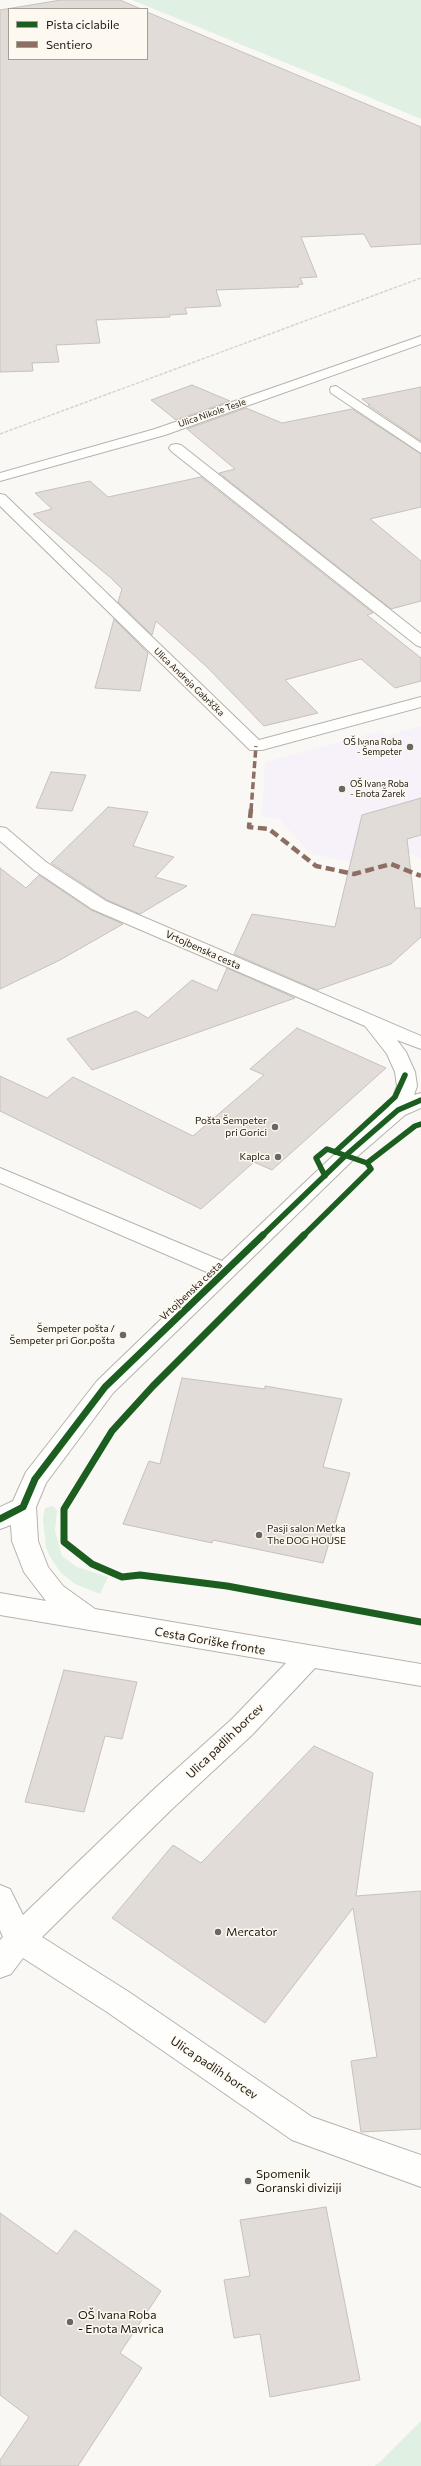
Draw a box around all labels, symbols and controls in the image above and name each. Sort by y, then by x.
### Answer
legend [8,8,148,60]
text: Pista ciclabile [46,17,119,31]
text: Sentiero [46,37,92,51]
street label: Ulica Nikole Tesle [177,396,247,430]
street label: Ulica Andreja Gabrščka [152,646,226,718]
place label: OŠ Ivana Roba - Šempeter [343,737,402,758]
marker: OŠ Ivana Roba - Šempeter [405,742,415,752]
place label: OŠ Ivana Roba - Enota Žarek [350,779,409,800]
marker: OŠ Ivana Roba - Enota Žarek [337,784,347,794]
street label: Vrtojbenska cesta [164,928,242,972]
place label: Pošta Šempeter pri Gorici [195,1115,267,1138]
marker: Pošta Šempeter pri Gorici [270,1122,280,1132]
place label: Kaplca [239,1151,270,1163]
marker: Kaplca [273,1152,283,1162]
street label: Vrtojbenska cesta [157,1259,225,1323]
place label: Šempeter pošta / Šempeter pri Gor.pošta [10,1323,115,1346]
marker: Šempeter pošta / Šempeter pri Gor.pošta [118,1330,128,1340]
place label: Pasji salon Metka The DOG HOUSE [267,1523,346,1546]
marker: Pasji salon Metka The DOG HOUSE [254,1530,264,1540]
street label: Cesta Goriške fronte [154,1624,266,1658]
street label: Ulica padlih borcev [183,1700,267,1782]
place label: Mercator [226,1925,277,1939]
marker: Mercator [213,1927,223,1937]
street label: Ulica padlih borcev [168,2033,260,2103]
place label: Spomenik Goranski diviziji [256,2167,342,2195]
marker: Spomenik Goranski diviziji [243,2176,253,2186]
place label: OŠ Ivana Roba - Enota Mavrica [78,2308,164,2336]
marker: OŠ Ivana Roba - Enota Mavrica [65,2317,75,2327]

